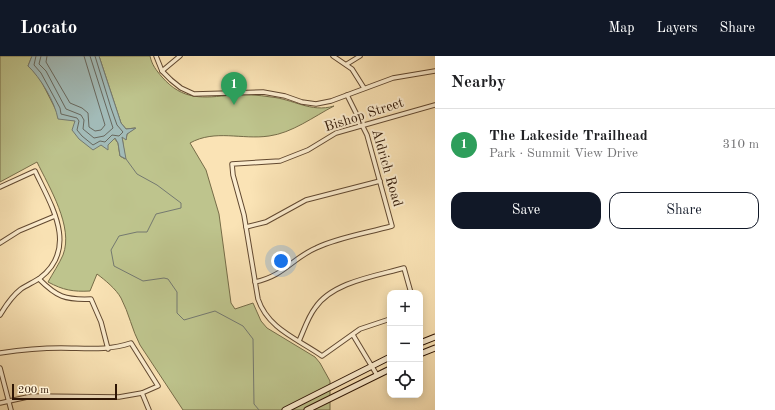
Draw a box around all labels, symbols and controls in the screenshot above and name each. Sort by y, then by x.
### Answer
text: Locato [20,19,77,38]
text: Map [609,21,635,35]
text: Layers [657,21,698,35]
text: Share [720,21,755,35]
pin: 1 [221,72,247,105]
text: Nearby [451,74,506,91]
street label: Bishop Street [323,96,405,134]
street label: Aldrich Road [369,128,405,208]
text: The Lakeside Trailhead [489,129,648,144]
text: 1 [460,138,468,151]
text: 310 m [722,138,759,151]
text: Park · Summit View Drive [489,147,638,160]
button: Save [451,192,601,229]
button: Share [609,192,759,229]
your location [271,251,291,271]
map controls [387,290,423,398]
button: + [387,290,423,326]
button: − [387,326,423,362]
button: locate [387,362,423,398]
scale bar [12,382,117,401]
text: 200 m [18,385,49,396]

